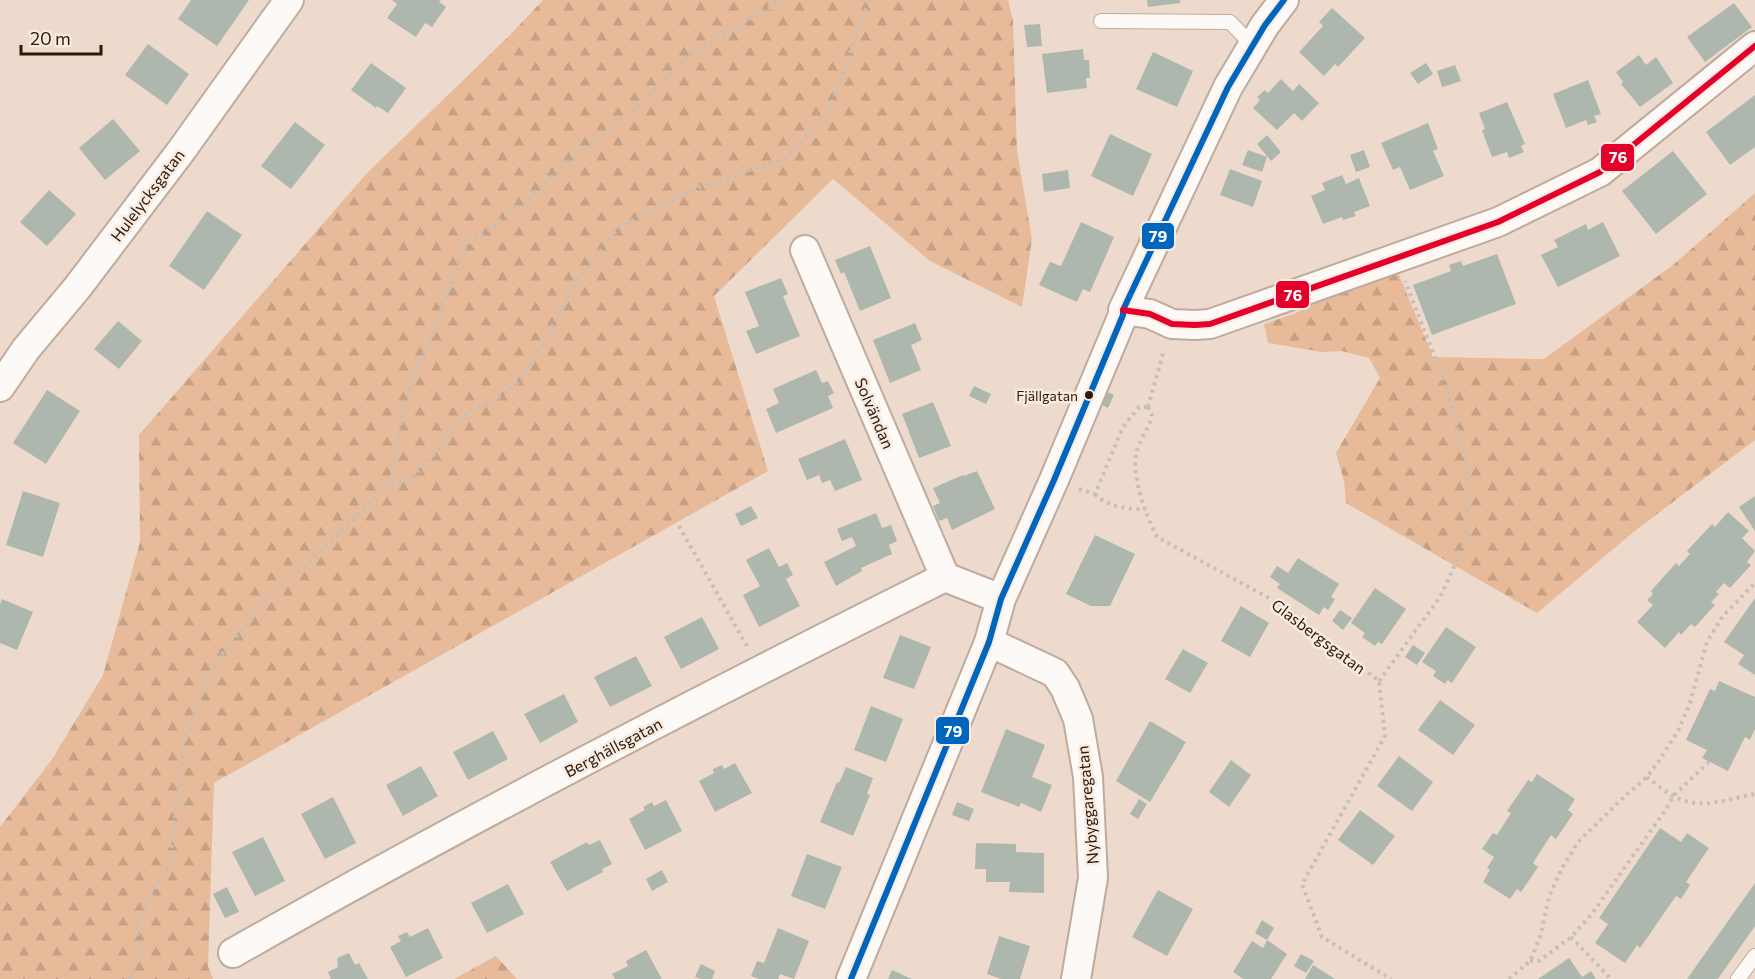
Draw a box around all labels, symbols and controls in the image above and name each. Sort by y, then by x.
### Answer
scale bar [21,18,100,56]
text: 20 m [30,27,71,49]
line badge: 76 [1600,143,1635,172]
street label: Hulelycksgatan [106,145,188,245]
text: 76 [1609,147,1627,166]
line badge: 79 [1141,222,1175,250]
text: 79 [1149,226,1167,245]
line badge: 76 [1275,280,1310,309]
text: 76 [1284,285,1302,304]
street label: Solvändan [852,375,898,451]
place label: Fjällgatan [1016,387,1078,404]
marker: Fjällgatan [1083,389,1095,401]
street label: Glasbergsgatan [1268,594,1370,678]
street label: Berghällsgatan [561,713,665,781]
line badge: 79 [935,716,970,745]
text: 79 [944,721,962,740]
street label: Nybyggaregatan [1072,745,1102,865]

